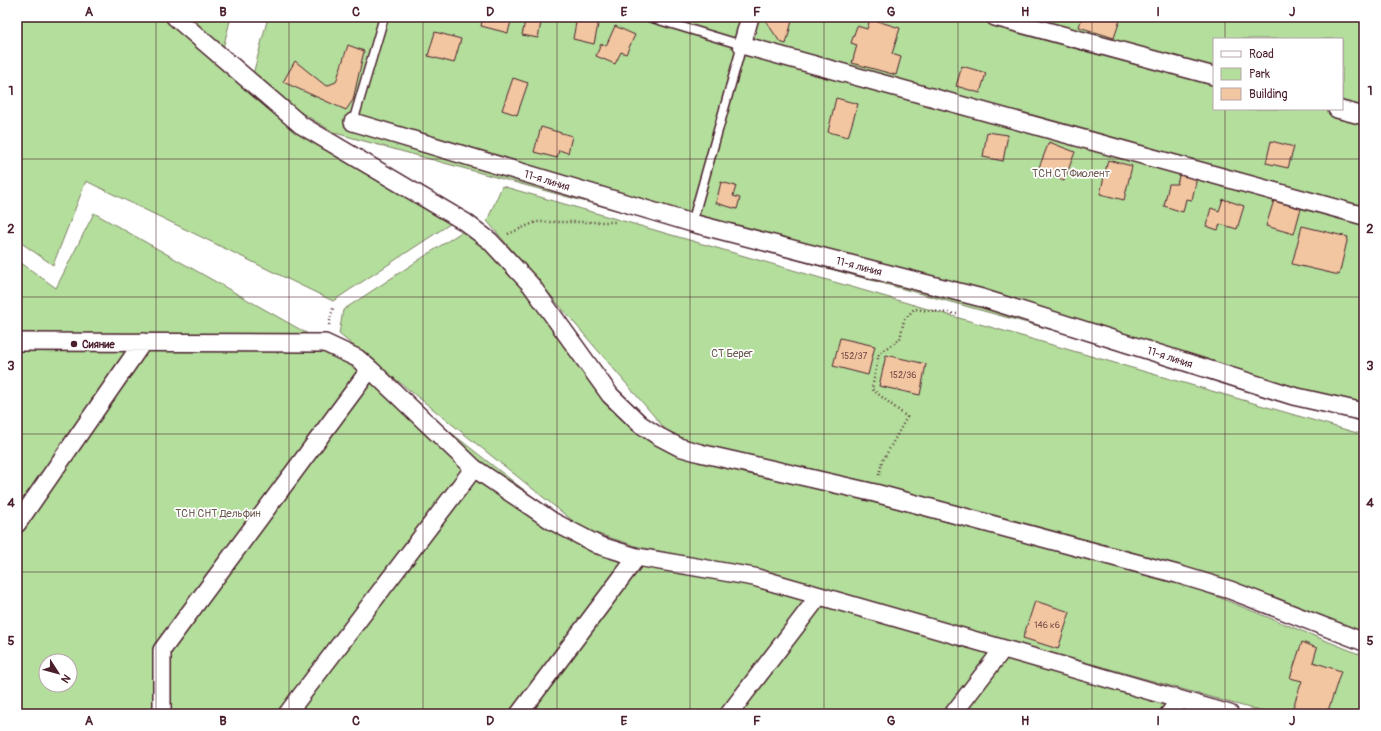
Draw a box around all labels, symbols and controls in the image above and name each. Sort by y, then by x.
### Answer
text: A [85,4,94,20]
text: B [219,4,227,20]
text: C [352,4,360,20]
text: D [486,4,494,20]
text: E [621,4,628,20]
text: F [753,4,761,20]
text: G [887,4,896,20]
text: H [1021,4,1029,20]
text: I [1156,4,1160,20]
text: J [1289,4,1295,20]
legend [1213,38,1343,110]
text: Road [1249,47,1274,62]
text: Park [1249,67,1270,82]
text: 1 [8,83,14,99]
text: 1 [1367,83,1373,99]
text: Building [1249,87,1288,102]
street label: 11-я линия [522,167,571,194]
park label: ТСН СТ Фиолент [1032,167,1110,180]
text: 2 [7,221,15,237]
text: 2 [1366,221,1374,237]
street label: 11-я линия [834,254,883,279]
place label: Сияние [82,338,115,351]
marker: Сияние [69,339,79,349]
street label: 11-я линия [1145,344,1194,371]
park label: СТ Берег [711,347,753,360]
house number: 152/37 [841,351,867,362]
text: 3 [7,358,15,374]
text: 3 [1366,358,1374,374]
house number: 152/36 [890,370,916,381]
text: 4 [7,495,15,511]
text: 4 [1366,495,1374,511]
park label: ТСН СНТ Дельфин [175,507,261,520]
house number: 146 к6 [1034,620,1060,631]
text: 5 [7,633,15,649]
text: 5 [1366,633,1374,649]
north arrow [38,653,78,693]
text: N [58,672,73,686]
text: A [85,713,94,729]
text: B [219,713,227,729]
text: C [352,713,360,729]
text: D [486,713,494,729]
text: E [621,713,628,729]
text: F [753,713,761,729]
text: G [887,713,896,729]
text: H [1021,713,1029,729]
text: I [1156,713,1160,729]
text: J [1289,713,1295,729]

